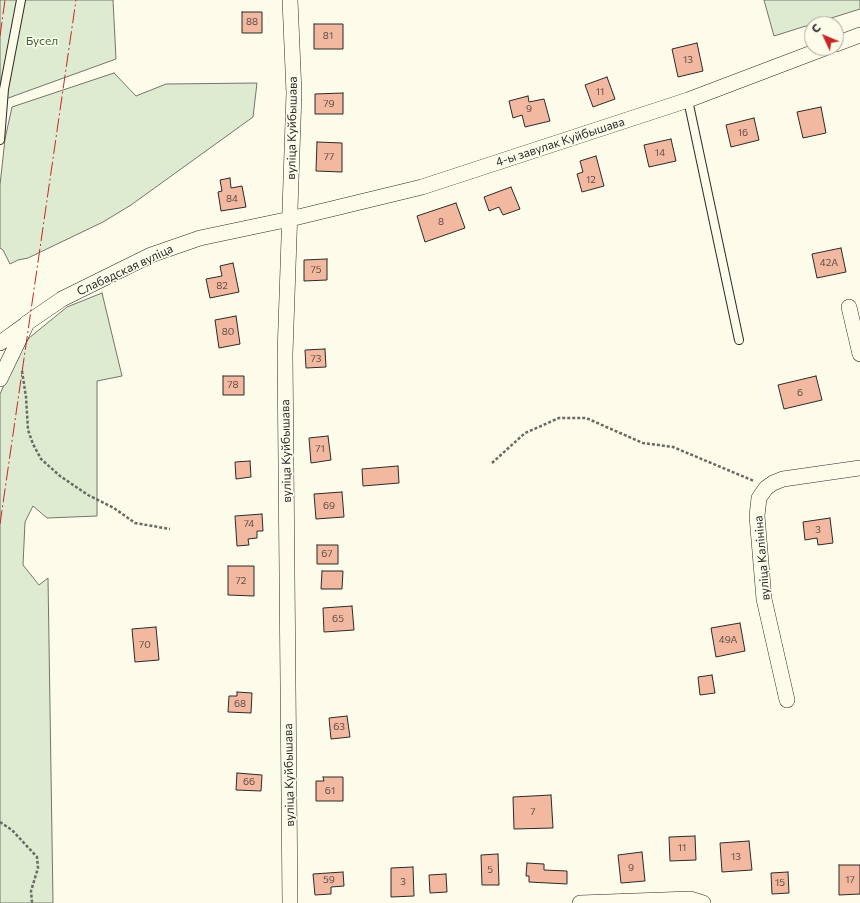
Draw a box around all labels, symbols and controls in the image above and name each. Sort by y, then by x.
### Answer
house number: 88 [246,16,258,28]
north arrow [804,16,844,56]
text: С [808,21,823,35]
house number: 81 [323,30,333,42]
park label: Бусел [26,34,58,48]
house number: 13 [683,54,693,66]
street label: вуліца Куйбышава [284,76,300,180]
house number: 11 [596,86,604,98]
house number: 79 [323,98,335,110]
house number: 9 [526,103,532,115]
street label: 4-ы завулак Куйбышава [494,114,626,170]
house number: 16 [738,127,748,139]
house number: 14 [655,147,665,159]
house number: 77 [324,151,334,163]
house number: 12 [586,174,596,186]
house number: 84 [226,193,238,205]
house number: 8 [438,216,444,228]
street label: Слабадская вуліца [75,241,175,299]
house number: 42А [820,257,838,269]
house number: 75 [311,264,321,276]
house number: 82 [216,280,228,292]
house number: 80 [222,326,234,338]
house number: 73 [311,353,321,365]
house number: 78 [227,379,239,391]
house number: 6 [797,387,803,399]
street label: вуліца Куйбышава [278,399,294,503]
house number: 71 [315,443,325,455]
house number: 69 [323,500,335,512]
street label: вуліца Калініна [751,515,773,601]
house number: 74 [244,518,254,530]
house number: 3 [815,524,821,536]
house number: 67 [321,548,333,560]
house number: 72 [236,575,246,587]
house number: 65 [332,613,344,625]
house number: 49А [719,634,737,646]
house number: 70 [139,639,151,651]
house number: 68 [234,698,246,710]
house number: 63 [333,721,345,733]
street label: вуліца Куйбышава [281,723,297,827]
house number: 66 [243,776,255,788]
house number: 61 [325,785,335,797]
house number: 7 [530,806,536,818]
house number: 11 [678,842,686,854]
house number: 13 [731,851,741,863]
house number: 9 [628,862,634,874]
house number: 5 [487,864,493,876]
house number: 59 [323,874,335,886]
house number: 17 [845,874,855,886]
house number: 3 [400,876,406,888]
house number: 15 [775,877,785,889]

